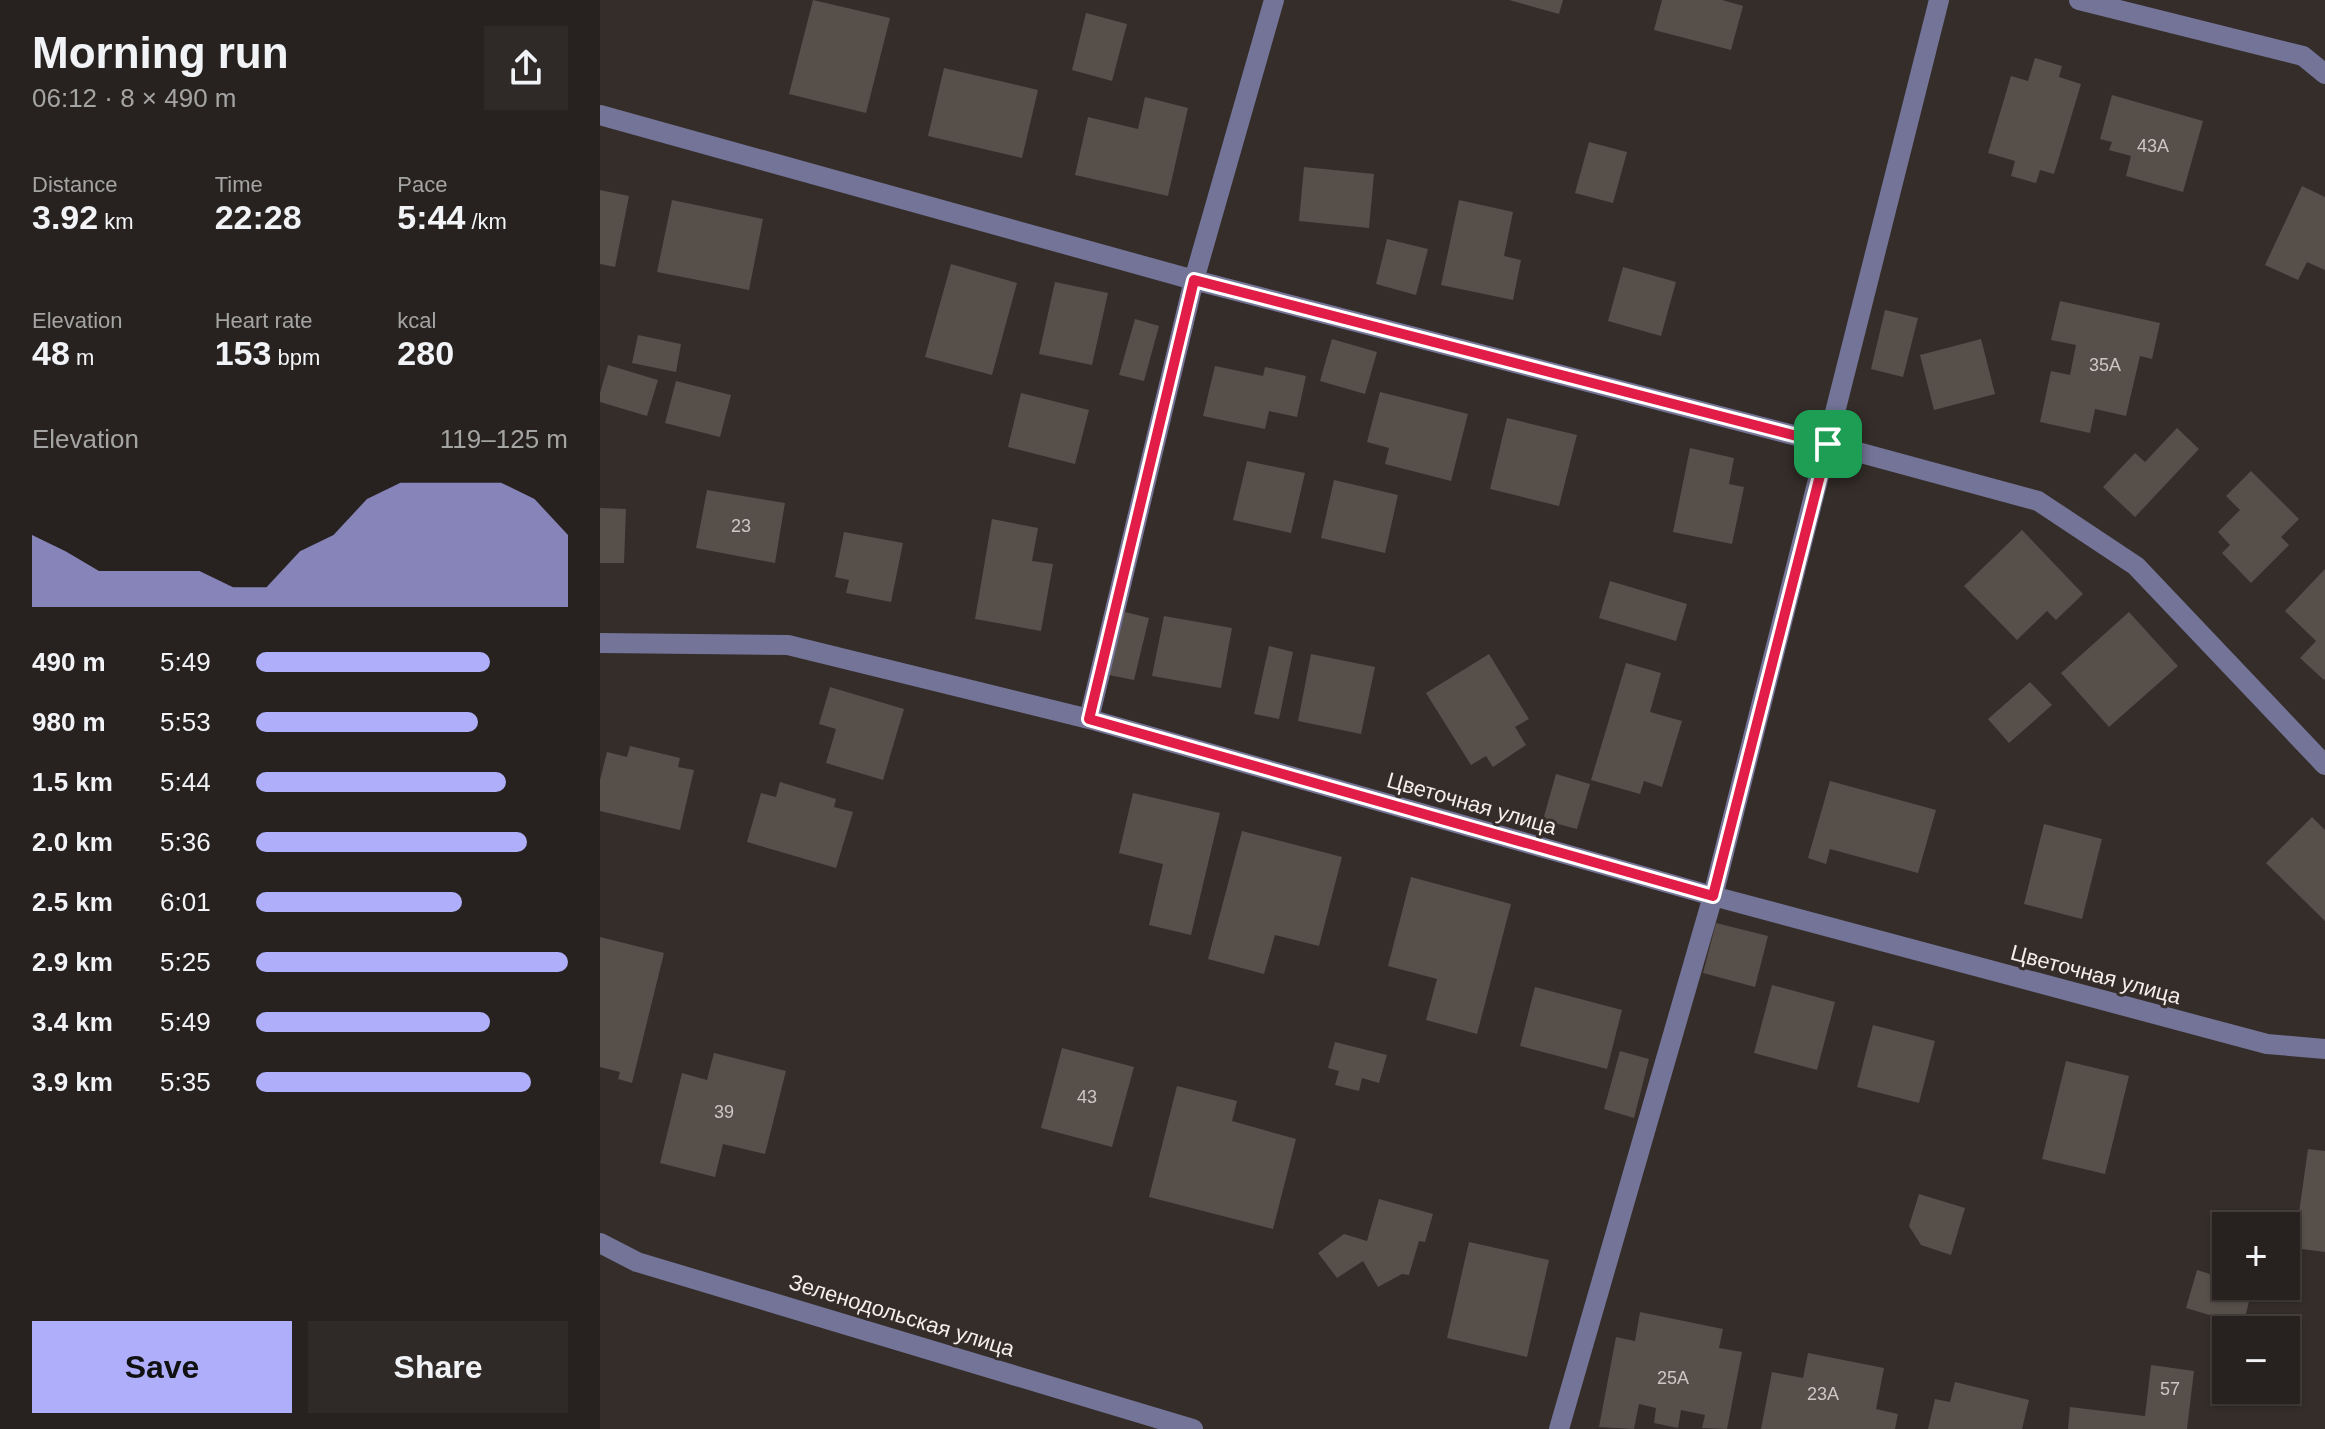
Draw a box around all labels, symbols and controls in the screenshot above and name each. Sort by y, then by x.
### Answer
button: share [484,26,568,110]
text: Morning run [32,28,289,77]
text: 06:12 · 8 × 490 m [32,83,237,113]
house number: 43А [2137,136,2169,156]
text: Distance [32,172,118,197]
text: Time [215,172,263,197]
text: Pace [397,172,447,197]
text: 3.92 [32,198,98,236]
text: 22:28 [215,198,302,236]
text: 5:44 [397,198,465,236]
text: km [98,209,134,234]
text: /km [465,209,507,234]
text: Elevation [32,308,123,333]
text: Heart rate [215,308,312,333]
text: kcal [397,308,436,333]
text: 48 [32,334,70,372]
text: 153 [215,334,271,372]
text: 280 [397,334,454,372]
text: m [70,345,94,370]
text: bpm [271,345,320,370]
house number: 35А [2089,355,2121,375]
pin [1794,410,1862,478]
icon: arrive [1806,422,1850,466]
text: Elevation [32,424,139,454]
text: 119–125 m [440,424,568,454]
house number: 23 [731,516,751,536]
text: 490 m [32,647,106,677]
text: 5:49 [160,647,211,677]
text: 980 m [32,707,106,737]
text: 5:53 [160,707,211,737]
text: 1.5 km [32,767,113,797]
text: 5:44 [160,767,211,797]
street label: Цветочная улица [1384,767,1560,840]
text: 2.0 km [32,827,113,857]
text: 5:36 [160,827,211,857]
text: 2.5 km [32,887,113,917]
text: 6:01 [160,887,211,917]
street label: Цветочная улица [2008,940,2184,1009]
text: 2.9 km [32,947,113,977]
text: 5:25 [160,947,211,977]
text: 3.4 km [32,1007,113,1037]
text: 5:49 [160,1007,211,1037]
text: 3.9 km [32,1067,113,1097]
text: 5:35 [160,1067,211,1097]
house number: 43 [1077,1087,1097,1107]
house number: 39 [714,1102,734,1122]
map controls [2212,1212,2300,1404]
button: + [2212,1212,2300,1300]
street label: Зеленодольская улица [786,1269,1018,1362]
button: − [2212,1316,2300,1404]
button: Save [32,1321,292,1413]
button: Share [308,1321,568,1413]
house number: 25А [1657,1368,1689,1388]
house number: 57 [2160,1379,2180,1399]
house number: 23А [1807,1384,1839,1404]

